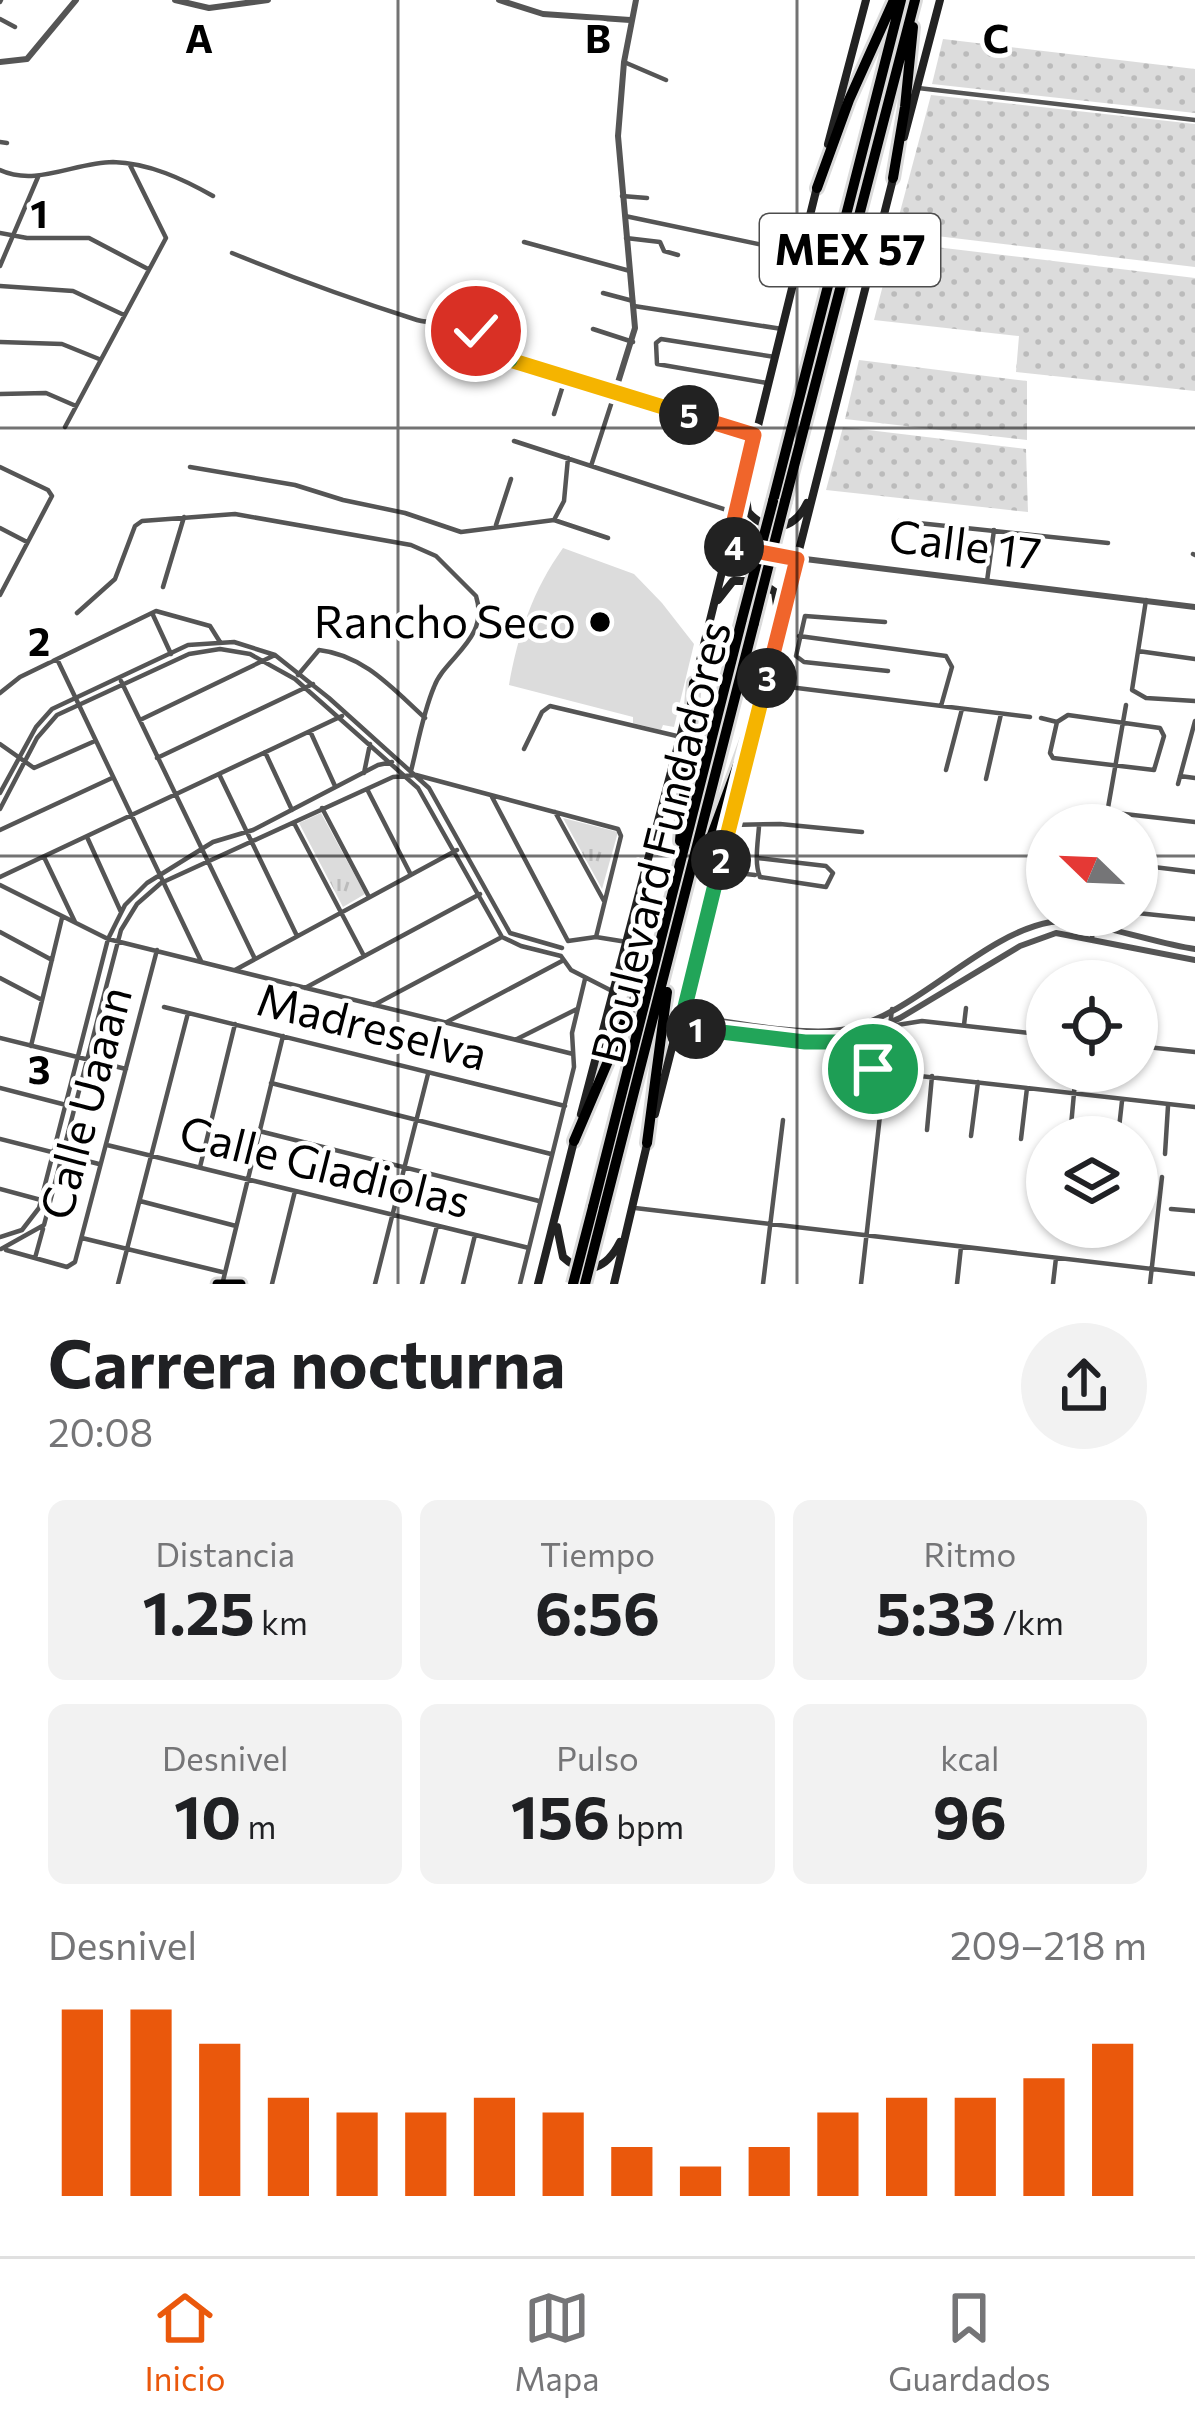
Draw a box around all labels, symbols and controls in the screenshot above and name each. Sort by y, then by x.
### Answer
text: A [185,13,213,61]
text: B [585,13,611,61]
text: C [983,13,1009,61]
text: 1 [30,188,48,236]
road number: MEX 57 [760,214,940,286]
pin [425,280,527,382]
icon: check [443,298,509,364]
pin: 5 [659,385,719,445]
text: 5 [679,394,699,435]
street label: Calle 17 [886,506,1044,579]
pin: 4 [704,517,764,577]
text: 4 [724,526,744,567]
place label: Rancho Seco [314,592,576,647]
marker: Rancho Seco [587,609,613,635]
street label: Boulevard Fundadores [577,615,740,1068]
text: 2 [28,616,50,664]
pin: 3 [737,648,797,708]
text: 3 [757,657,777,698]
north arrow [1026,804,1158,936]
map controls [1026,804,1158,1248]
pin: 2 [691,830,751,890]
text: 2 [712,839,730,880]
button: locate [1026,960,1158,1092]
street label: Madreselva [252,969,493,1080]
street label: Calle Uaaan [26,980,141,1225]
pin: 1 [666,999,726,1059]
text: 1 [689,1008,703,1049]
pin [822,1018,924,1120]
icon: arrive [840,1036,906,1102]
text: 3 [28,1044,50,1092]
street label: Calle Gladiolas [175,1102,477,1227]
button: layers [1026,1116,1158,1248]
text: Carrera nocturna [48,1321,565,1402]
button: share [1021,1323,1147,1449]
text: 20:08 [48,1407,153,1455]
text: Distancia [155,1533,295,1574]
text: Tiempo [540,1533,655,1574]
text: Ritmo [924,1533,1016,1574]
text: 1.25 [143,1574,255,1647]
text: 6:56 [535,1574,660,1647]
text: 5:33 [876,1574,996,1647]
text: km [255,1601,308,1642]
text: /km [996,1601,1064,1642]
text: Desnivel [162,1737,288,1778]
text: Pulso [556,1737,639,1778]
text: kcal [940,1737,999,1778]
text: 10 [174,1778,241,1851]
text: 156 [511,1778,610,1851]
text: 96 [933,1778,1007,1851]
text: m [241,1805,276,1846]
text: bpm [610,1805,684,1846]
text: Desnivel [48,1920,197,1968]
text: 209–218 m [950,1920,1147,1968]
tab: Inicio [144,2285,226,2398]
tab: Mapa [514,2285,600,2398]
tab: Guardados [888,2285,1051,2398]

